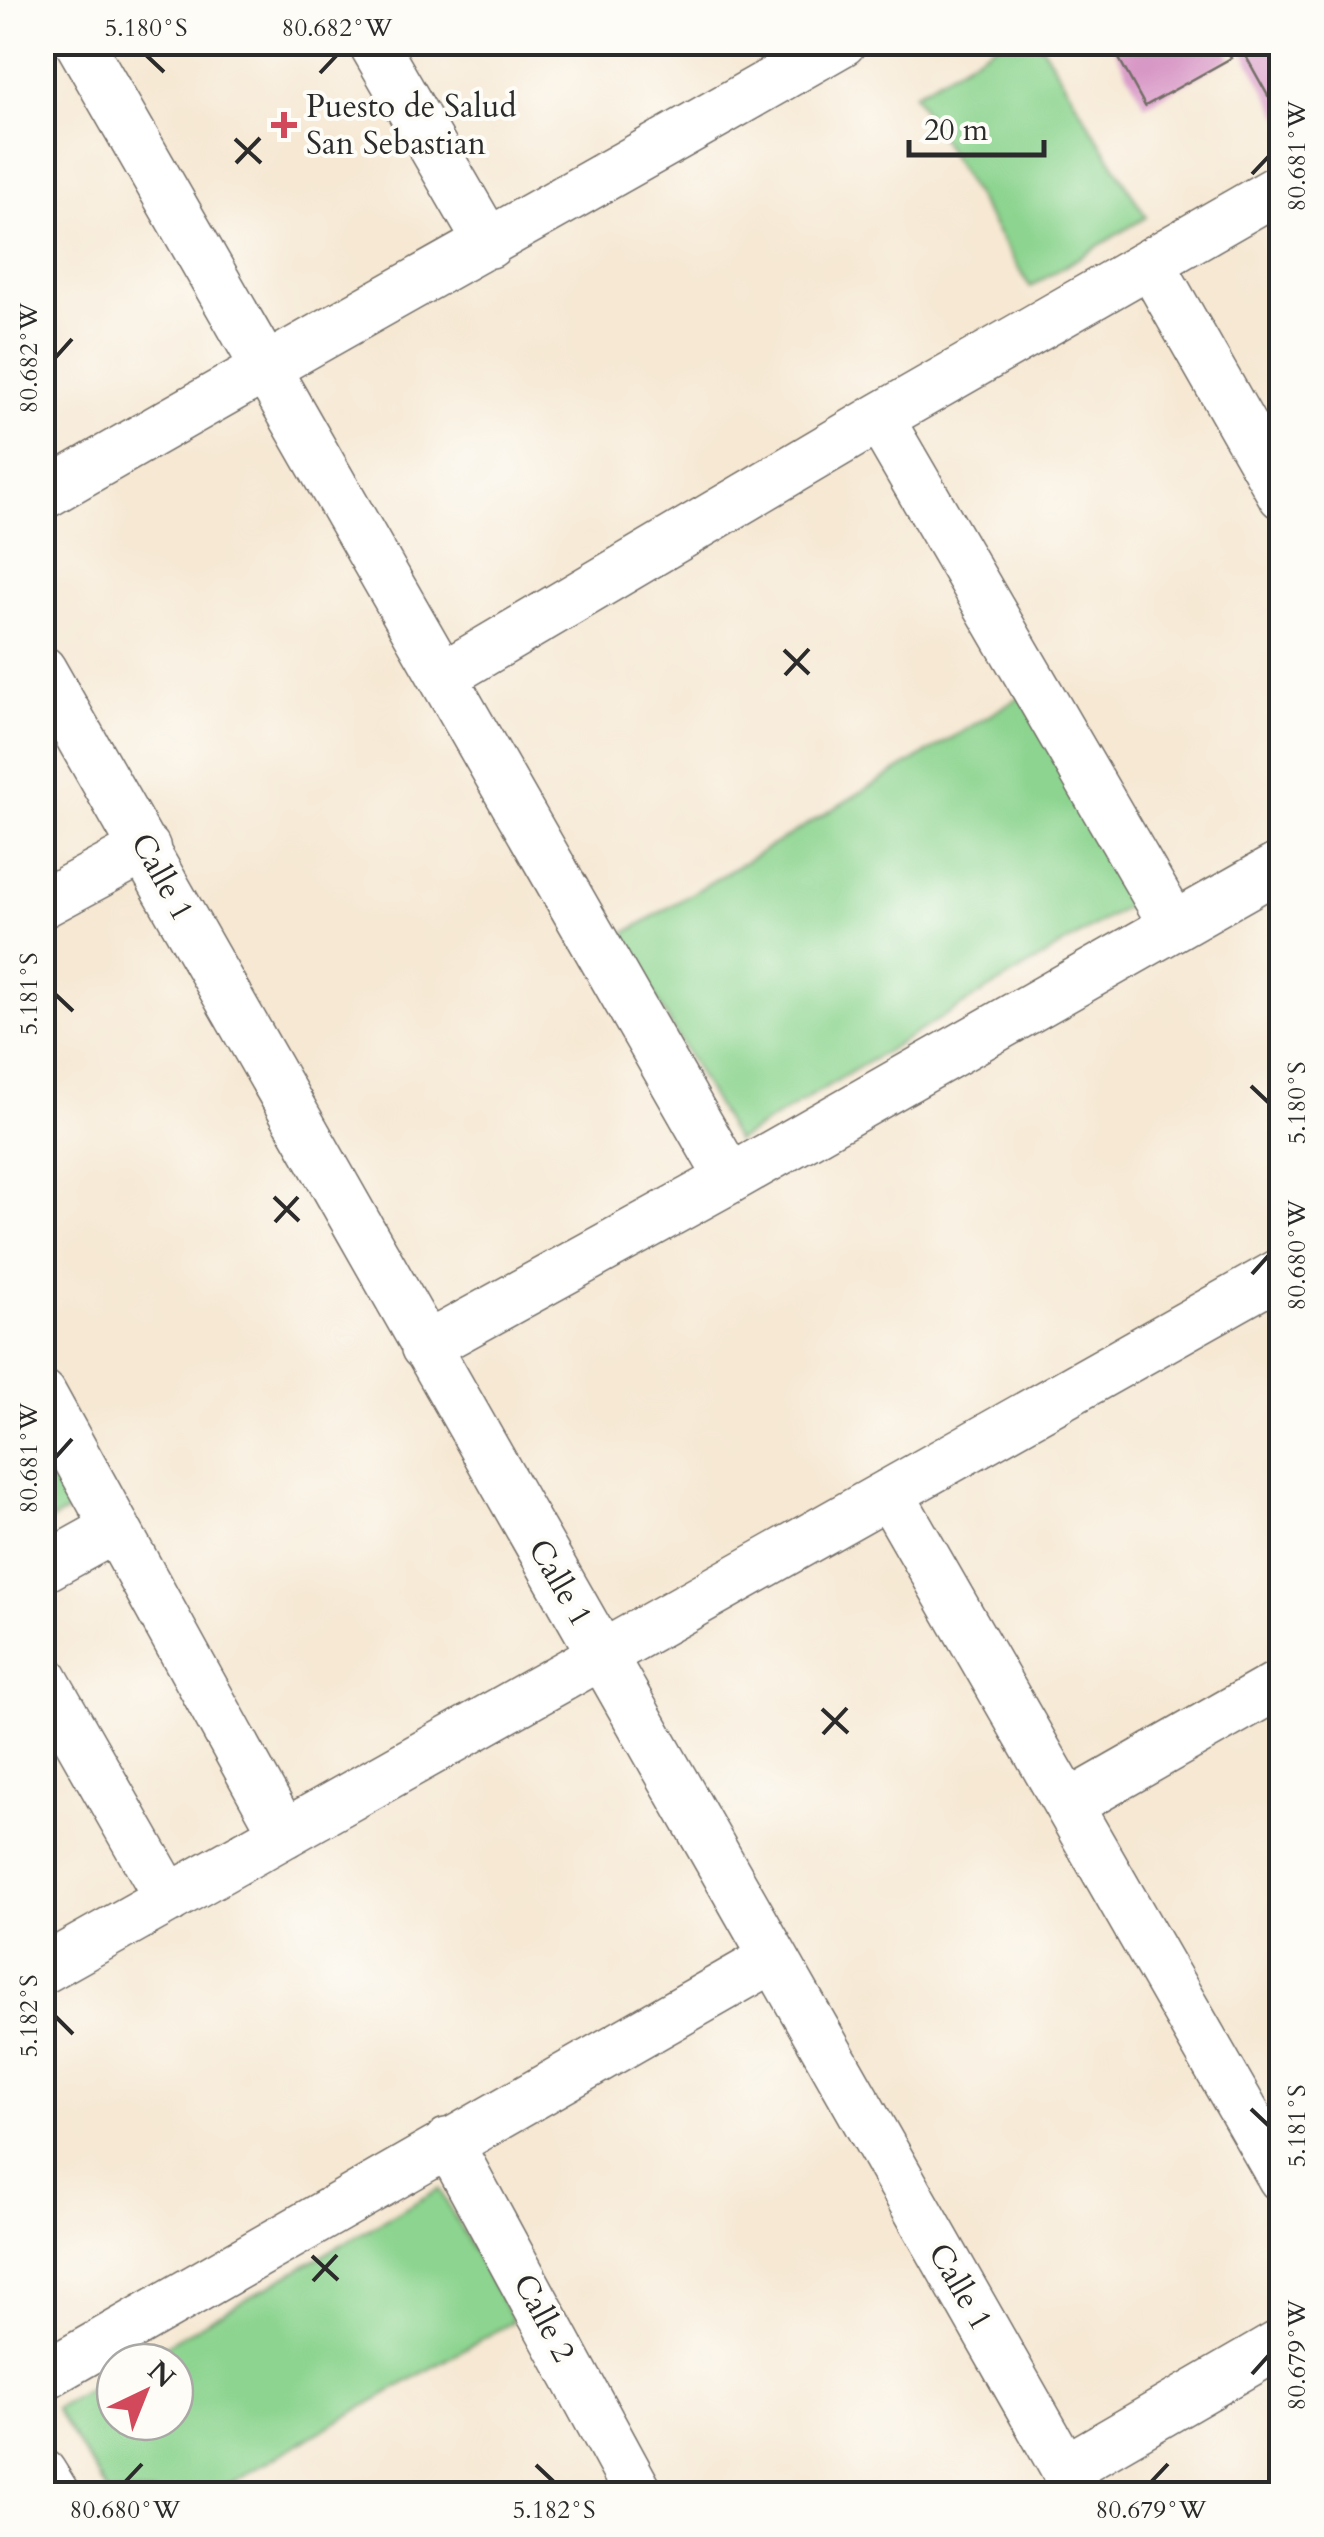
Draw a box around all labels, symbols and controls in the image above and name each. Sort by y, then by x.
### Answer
text: 5.180°S [105,11,187,45]
text: 80.682°W [282,11,393,45]
place label: Puesto de Salud San Sebastian [306,85,516,166]
scale bar [909,95,1044,157]
text: 80.681°W [1280,100,1314,211]
text: 20 m [924,110,989,151]
marker: Puesto de Salud San Sebastian [271,112,297,138]
text: 80.682°W [12,302,46,413]
street label: Calle 1 [120,825,204,929]
text: 5.181°S [12,953,46,1035]
text: 5.180°S [1280,1062,1314,1144]
text: 80.680°W [1280,1199,1314,1310]
text: 80.681°W [12,1402,46,1513]
street label: Calle 1 [517,1531,603,1635]
text: 5.182°S [12,1975,46,2057]
text: 5.181°S [1280,2085,1314,2167]
street label: Calle 1 [917,2235,1003,2339]
street label: Calle 2 [502,2266,586,2370]
text: 80.679°W [1280,2299,1314,2410]
north arrow [95,2342,195,2442]
text: N [140,2352,183,2397]
text: 80.680°W [70,2493,181,2527]
text: 5.182°S [513,2493,595,2527]
text: 80.679°W [1096,2493,1207,2527]

